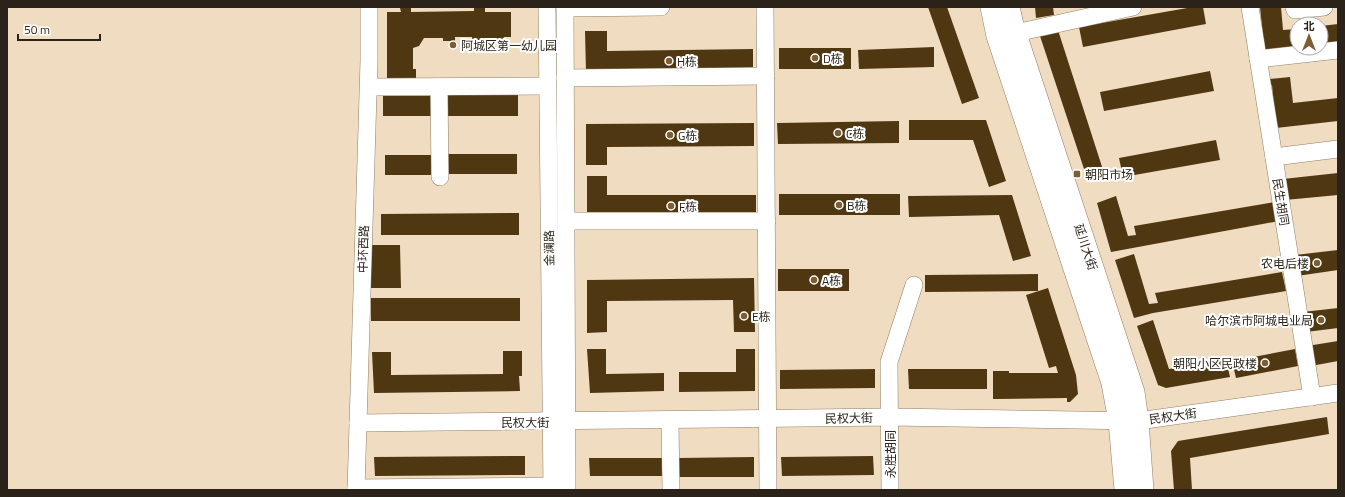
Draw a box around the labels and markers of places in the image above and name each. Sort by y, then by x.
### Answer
place label: 阿城区第一幼儿园 [461,36,557,55]
marker: 阿城区第一幼儿园 [448,40,458,50]
place label: D栋 [823,49,843,68]
place label: H栋 [677,52,697,71]
marker: D栋 [810,53,820,63]
marker: H栋 [664,56,674,66]
place label: C栋 [846,124,865,143]
place label: G栋 [678,126,697,145]
marker: C栋 [833,128,843,138]
marker: G栋 [665,130,675,140]
place label: 朝阳市场 [1085,165,1133,184]
marker: 朝阳市场 [1072,169,1082,179]
place label: B栋 [847,196,866,215]
place label: F栋 [679,197,697,216]
marker: B栋 [834,200,844,210]
marker: F栋 [666,201,676,211]
place label: 农电后楼 [1261,254,1309,273]
marker: 农电后楼 [1312,258,1322,268]
place label: A栋 [822,271,841,290]
marker: A栋 [809,275,819,285]
place label: E栋 [752,307,771,326]
marker: E栋 [739,311,749,321]
place label: 哈尔滨市阿城电业局 [1205,311,1313,330]
marker: 哈尔滨市阿城电业局 [1316,315,1326,325]
place label: 朝阳小区民政楼 [1173,354,1257,373]
marker: 朝阳小区民政楼 [1260,358,1270,368]

